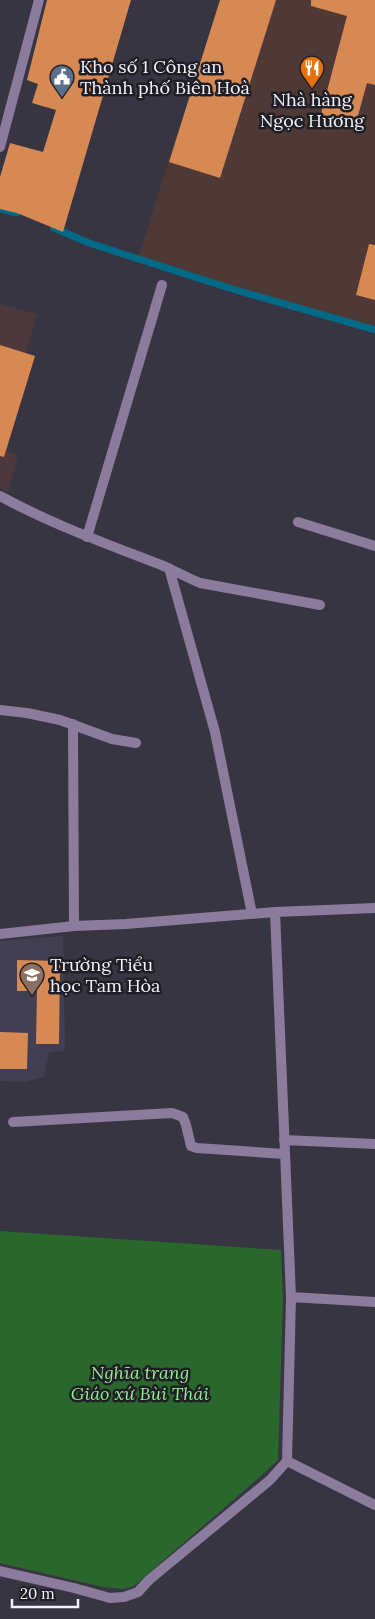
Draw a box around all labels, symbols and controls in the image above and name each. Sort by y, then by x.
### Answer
place label: Kho số 1 Công an Thành phố Biên Hoà [80,55,250,99]
restaurant icon: Nhà hàng Ngọc Hương [299,55,325,89]
public building icon: Kho số 1 Công an Thành phố Biên Hoà [49,64,75,98]
place label: Nhà hàng Ngọc Hương [260,88,365,132]
place label: Trường Tiểu học Tam Hòa [50,953,160,997]
school or university icon: Trường Tiểu học Tam Hòa [19,962,45,996]
park label: Nghĩa trang Giáo xứ Bùi Thái [71,1361,209,1405]
scale bar [12,1576,79,1608]
text: 20 m [20,1584,55,1603]

